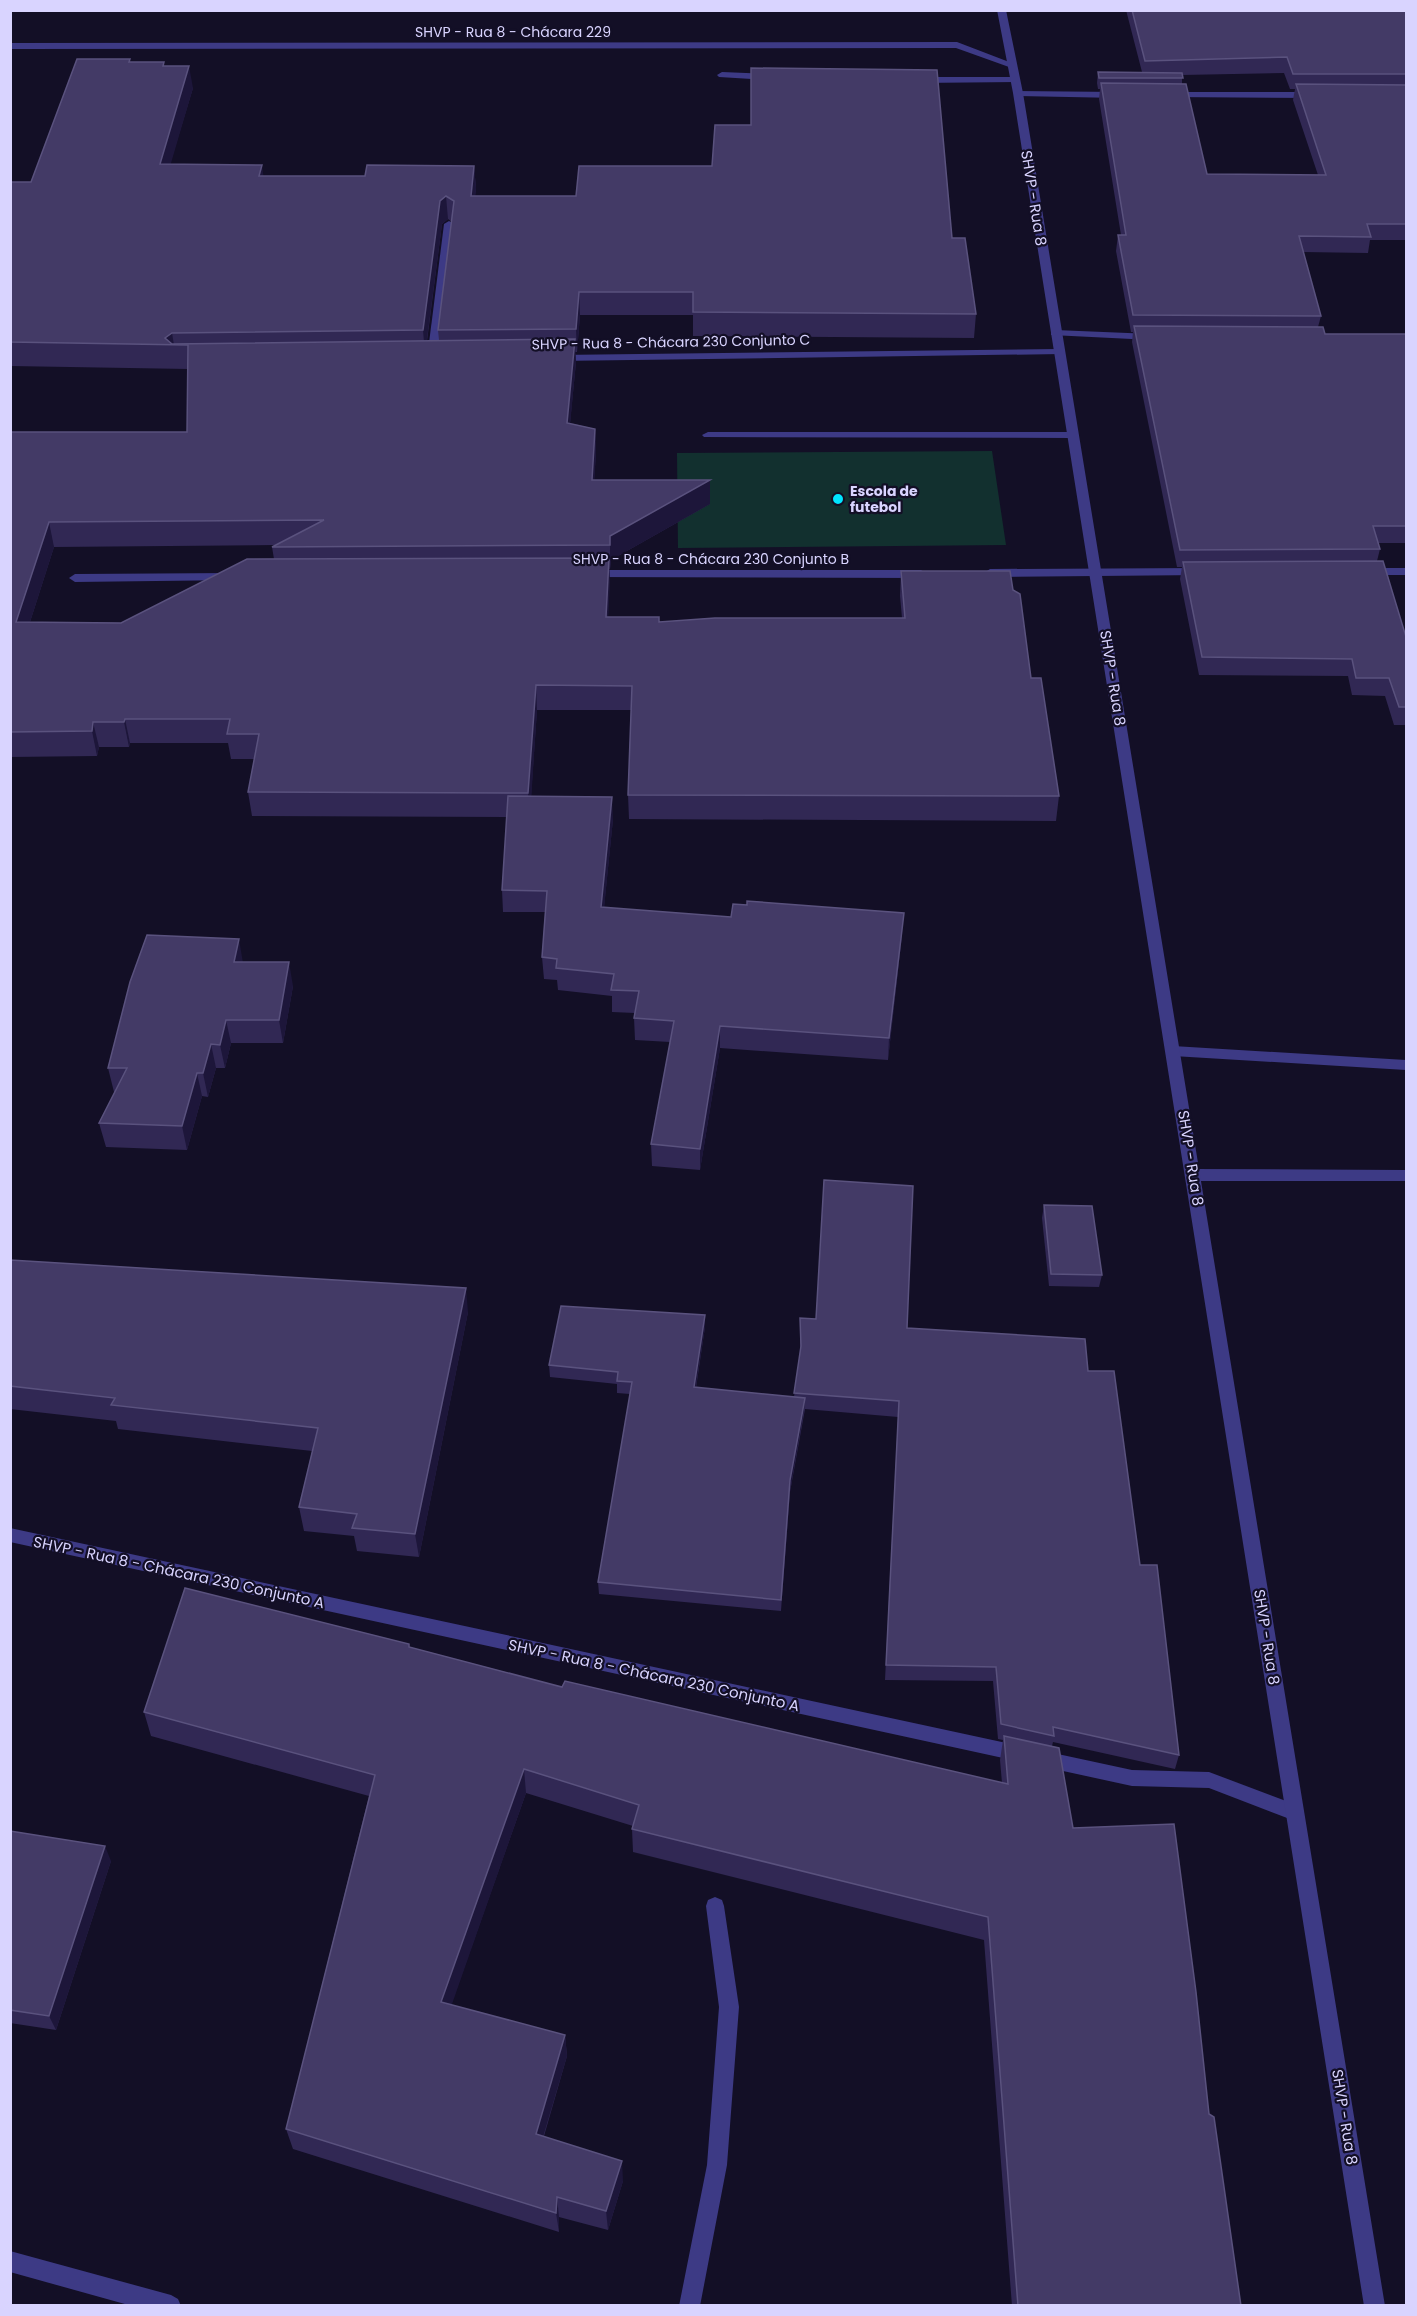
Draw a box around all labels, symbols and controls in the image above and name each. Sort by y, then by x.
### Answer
street label: SHVP - Rua 8 - Chácara 229 [415,22,611,42]
street label: SHVP - Rua 8 [1016,149,1052,247]
street label: SHVP - Rua 8 - Chácara 230 Conjunto C [532,330,810,354]
place label: Escola de futebol [850,481,918,517]
marker: Escola de futebol [831,492,845,506]
street label: SHVP - Rua 8 - Chácara 230 Conjunto B [573,549,849,569]
street label: SHVP - Rua 8 [1095,629,1131,727]
street label: SHVP - Rua 8 [1173,1109,1209,1207]
street label: SHVP - Rua 8 - Chácara 230 Conjunto A [32,1531,326,1613]
street label: SHVP - Rua 8 [1249,1588,1285,1686]
street label: SHVP - Rua 8 - Chácara 230 Conjunto A [507,1634,801,1716]
street label: SHVP - Rua 8 [1327,2068,1363,2166]

